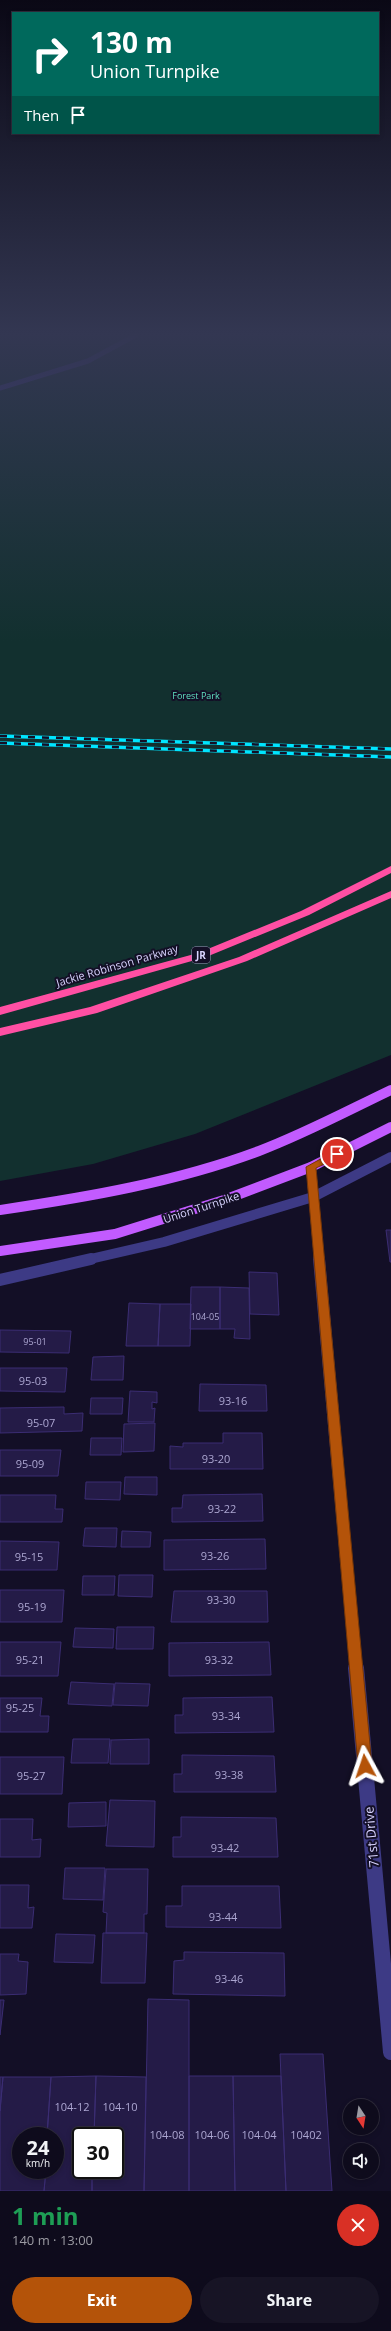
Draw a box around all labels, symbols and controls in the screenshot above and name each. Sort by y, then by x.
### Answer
text: 130 m [90,23,173,61]
icon: right [24,28,76,80]
text: Union Turnpike [90,59,220,83]
icon: arrive [67,104,89,126]
text: Then [24,105,59,125]
park label: Forest Park [172,689,220,702]
street label: Jackie Robinson Parkway [53,940,180,990]
road number: JR [192,947,210,963]
pin [320,1137,354,1171]
icon: arrive [326,1143,348,1165]
street label: Union Turnpike [161,1188,241,1226]
house number: 104-05 [191,1310,219,1323]
house number: 95-01 [23,1335,47,1348]
house number: 95-03 [19,1373,47,1388]
house number: 93-16 [219,1393,247,1408]
house number: 95-07 [27,1415,55,1430]
house number: 93-20 [202,1451,230,1466]
house number: 95-09 [16,1456,44,1471]
house number: 93-22 [208,1501,236,1516]
house number: 93-26 [201,1548,229,1563]
house number: 95-15 [15,1549,43,1564]
house number: 93-30 [207,1592,235,1607]
house number: 95-19 [18,1599,46,1614]
house number: 95-21 [16,1652,44,1667]
house number: 93-32 [205,1652,233,1667]
house number: 95-25 [6,1700,34,1715]
house number: 93-34 [212,1708,241,1723]
position arrow [344,1745,386,1787]
house number: 93-38 [215,1767,243,1782]
house number: 95-27 [17,1768,45,1783]
street label: 71st Drive [359,1806,383,1868]
house number: 93-42 [211,1840,239,1855]
house number: 93-44 [209,1909,238,1924]
house number: 93-46 [215,1971,243,1986]
house number: 104-12 [55,2099,90,2114]
house number: 104-10 [103,2099,138,2114]
north arrow [343,2099,379,2135]
map controls [343,2099,379,2179]
speed limit sign: 30 [72,2127,124,2179]
house number: 104-08 [150,2127,185,2142]
house number: 104-06 [195,2127,230,2142]
house number: 104-04 [242,2127,277,2142]
house number: 10402 [290,2127,322,2142]
text: 24 [27,2134,49,2161]
button: sound [343,2143,379,2179]
text: km/h [26,2156,50,2170]
text: 1 min [12,2199,79,2232]
button: close [337,2204,379,2246]
text: 140 m · 13:00 [12,2231,93,2249]
button: Exit [12,2277,192,2323]
button: Share [200,2277,379,2323]

